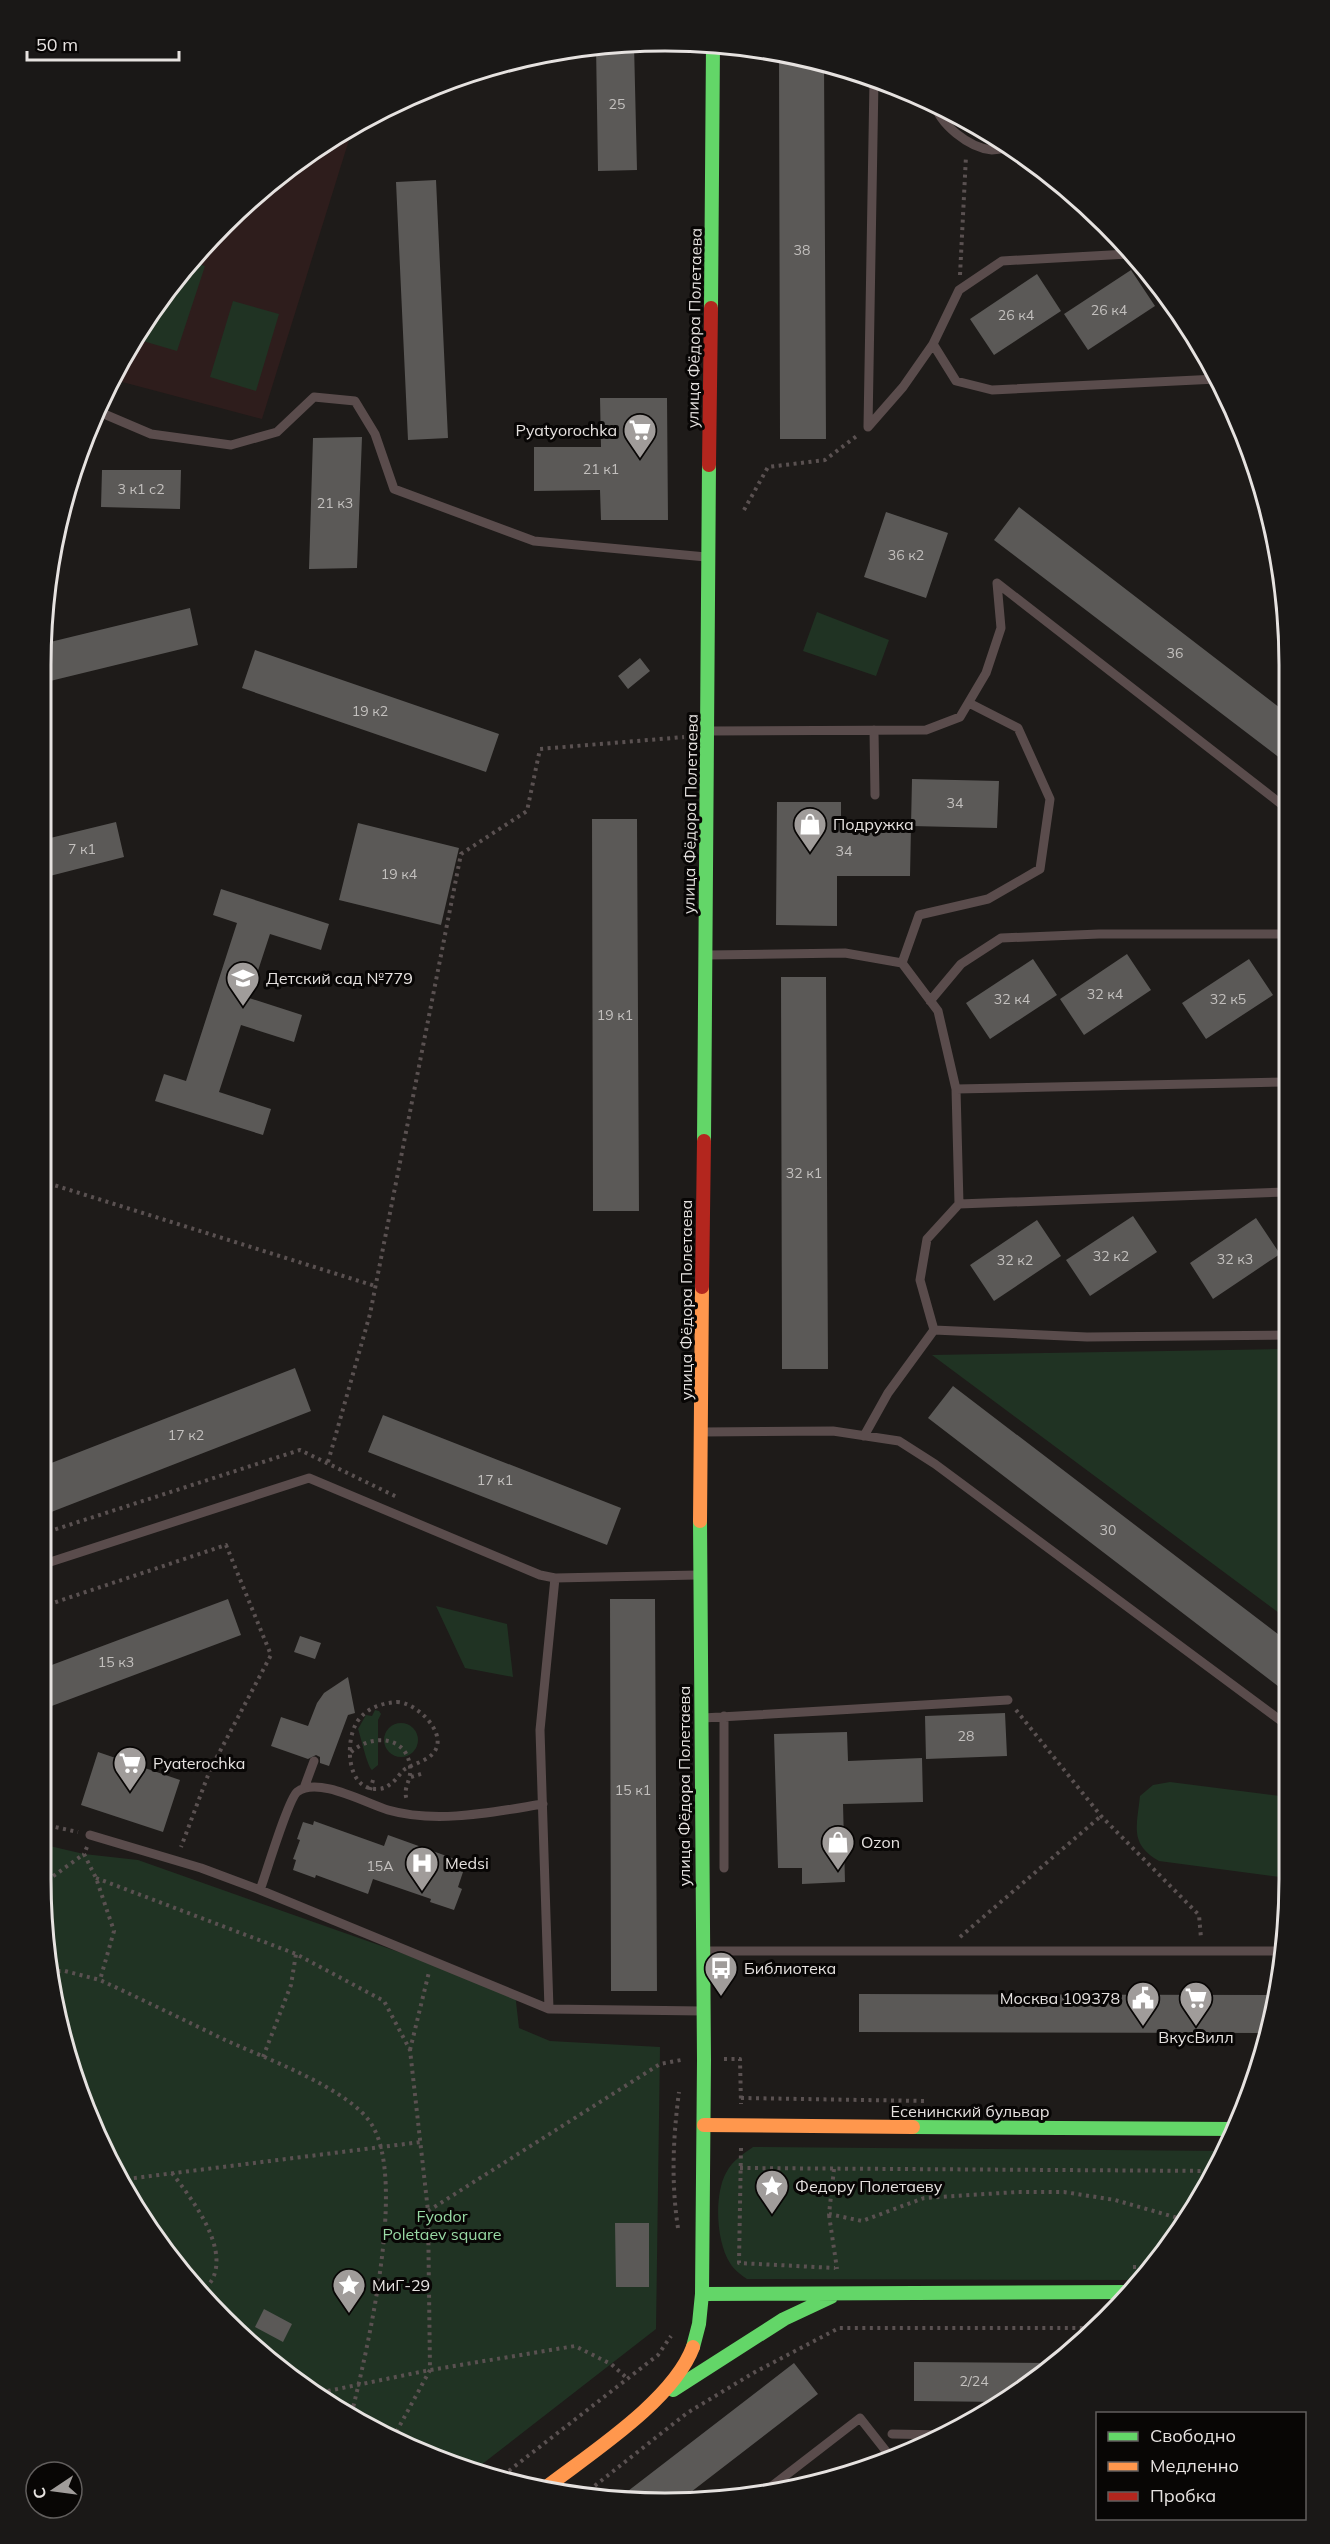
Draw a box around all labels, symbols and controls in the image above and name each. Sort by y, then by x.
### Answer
scale bar [27,24,178,62]
text: 50 m [36,33,78,56]
house number: 25 [609,95,625,113]
street label: улица Фёдора Полетаева [682,228,706,428]
house number: 38 [794,241,810,259]
house number: 26 к4 [1091,301,1128,319]
house number: 26 к4 [998,306,1035,324]
supermarket icon: Pyatyorochka [622,412,658,459]
place label: Pyatyorochka [516,420,617,440]
house number: 21 к1 [583,460,619,478]
house number: 3 к1 с2 [117,480,165,498]
house number: 21 к3 [317,494,353,512]
house number: 36 к2 [888,546,924,564]
house number: 36 [1167,644,1183,662]
house number: 19 к2 [352,702,388,720]
street label: улица Фёдора Полетаева [678,714,702,914]
house number: 34 [947,794,964,812]
shop icon: Подружка [792,806,828,853]
place label: Подружка [833,814,914,834]
house number: 7 к1 [68,840,96,858]
house number: 34 [836,842,853,860]
house number: 19 к4 [381,865,418,883]
school or university icon: Детский сад №779 [225,960,261,1007]
place label: Детский сад №779 [266,968,413,988]
house number: 32 к4 [1087,985,1124,1003]
house number: 32 к4 [994,990,1031,1008]
house number: 32 к5 [1210,990,1246,1008]
house number: 19 к1 [597,1006,633,1024]
house number: 32 к1 [786,1164,822,1182]
street label: улица Фёдора Полетаева [676,1200,696,1400]
house number: 32 к2 [1093,1247,1129,1265]
house number: 32 к3 [1217,1250,1253,1268]
house number: 32 к2 [997,1251,1033,1269]
house number: 17 к2 [168,1426,204,1444]
house number: 17 к1 [477,1471,513,1489]
house number: 30 [1100,1521,1116,1539]
house number: 15 к3 [98,1653,134,1671]
street label: улица Фёдора Полетаева [674,1686,694,1886]
house number: 28 [958,1727,974,1745]
supermarket icon: Pyaterochka [112,1745,148,1792]
place label: Pyaterochka [153,1753,245,1773]
house number: 15 к1 [615,1781,651,1799]
shop icon: Ozon [820,1824,856,1871]
place label: Ozon [861,1832,900,1852]
hospital icon: Medsi [404,1845,440,1892]
place label: Medsi [445,1853,489,1873]
house number: 15А [366,1857,394,1875]
bus stop icon: Библиотека [703,1950,739,1997]
place label: Библиотека [744,1958,836,1978]
public building icon: Москва 109378 [1125,1980,1161,2027]
supermarket icon: ВкусВилл [1178,1980,1214,2027]
place label: Москва 109378 [1000,1988,1120,2008]
place label: ВкусВилл [1158,2027,1234,2047]
street label: Есенинский бульвар [891,2101,1049,2121]
place icon: Федору Полетаеву [754,2168,790,2215]
place label: Федору Полетаеву [795,2176,943,2196]
park label: Fyodor Poletaev square [383,2206,501,2244]
place icon: МиГ-29 [331,2267,367,2314]
place label: МиГ-29 [372,2275,430,2295]
house number: 2/24 [959,2372,989,2390]
legend [1096,2412,1306,2520]
text: Свободно [1150,2424,1236,2447]
text: Медленно [1150,2454,1239,2477]
north arrow [24,2460,84,2520]
text: Пробка [1150,2484,1216,2507]
text: С [28,2486,50,2501]

